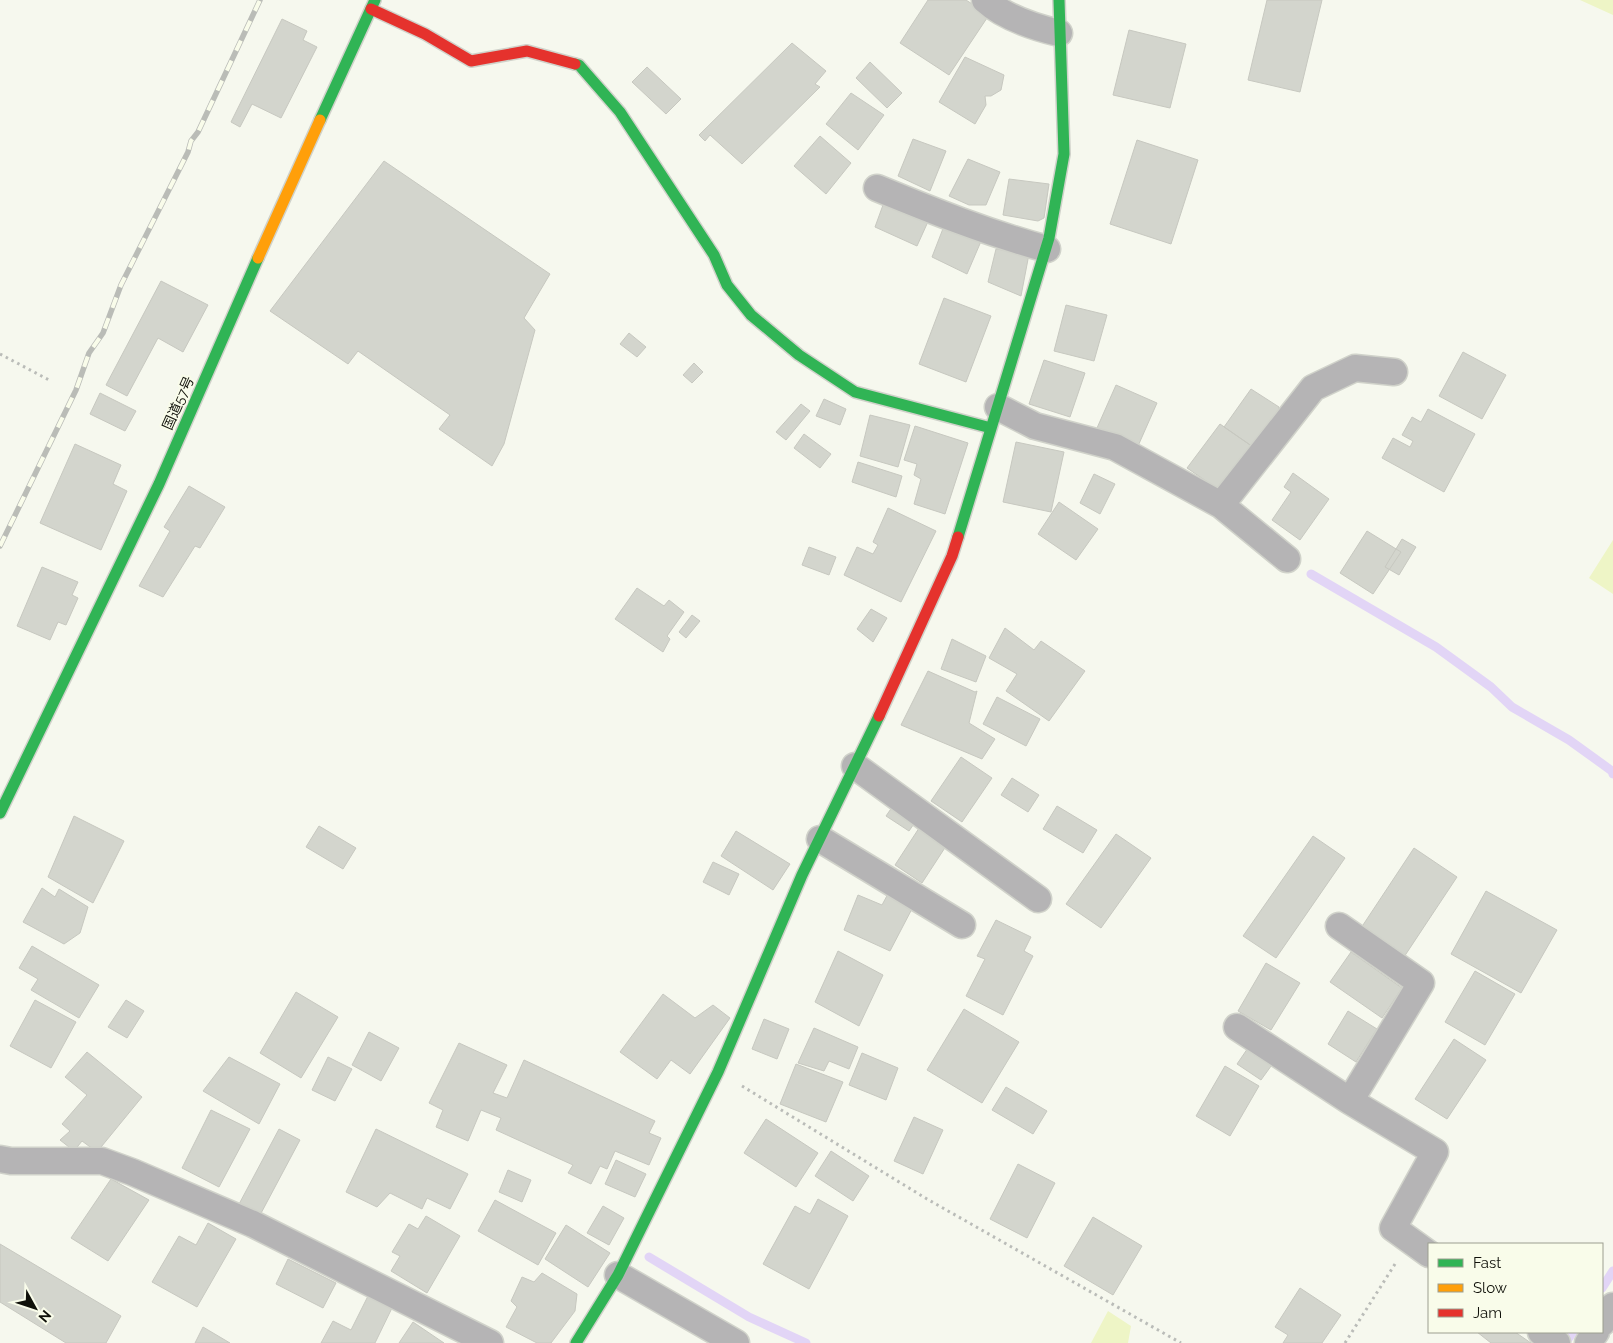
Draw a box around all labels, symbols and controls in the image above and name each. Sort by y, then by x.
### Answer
street label: 国道57号 [159,374,197,432]
legend [1428,1243,1603,1333]
text: Fast [1473,1254,1501,1272]
text: Slow [1473,1279,1507,1297]
north arrow [10,1283,60,1333]
text: Jam [1473,1304,1502,1322]
text: N [35,1307,55,1326]

